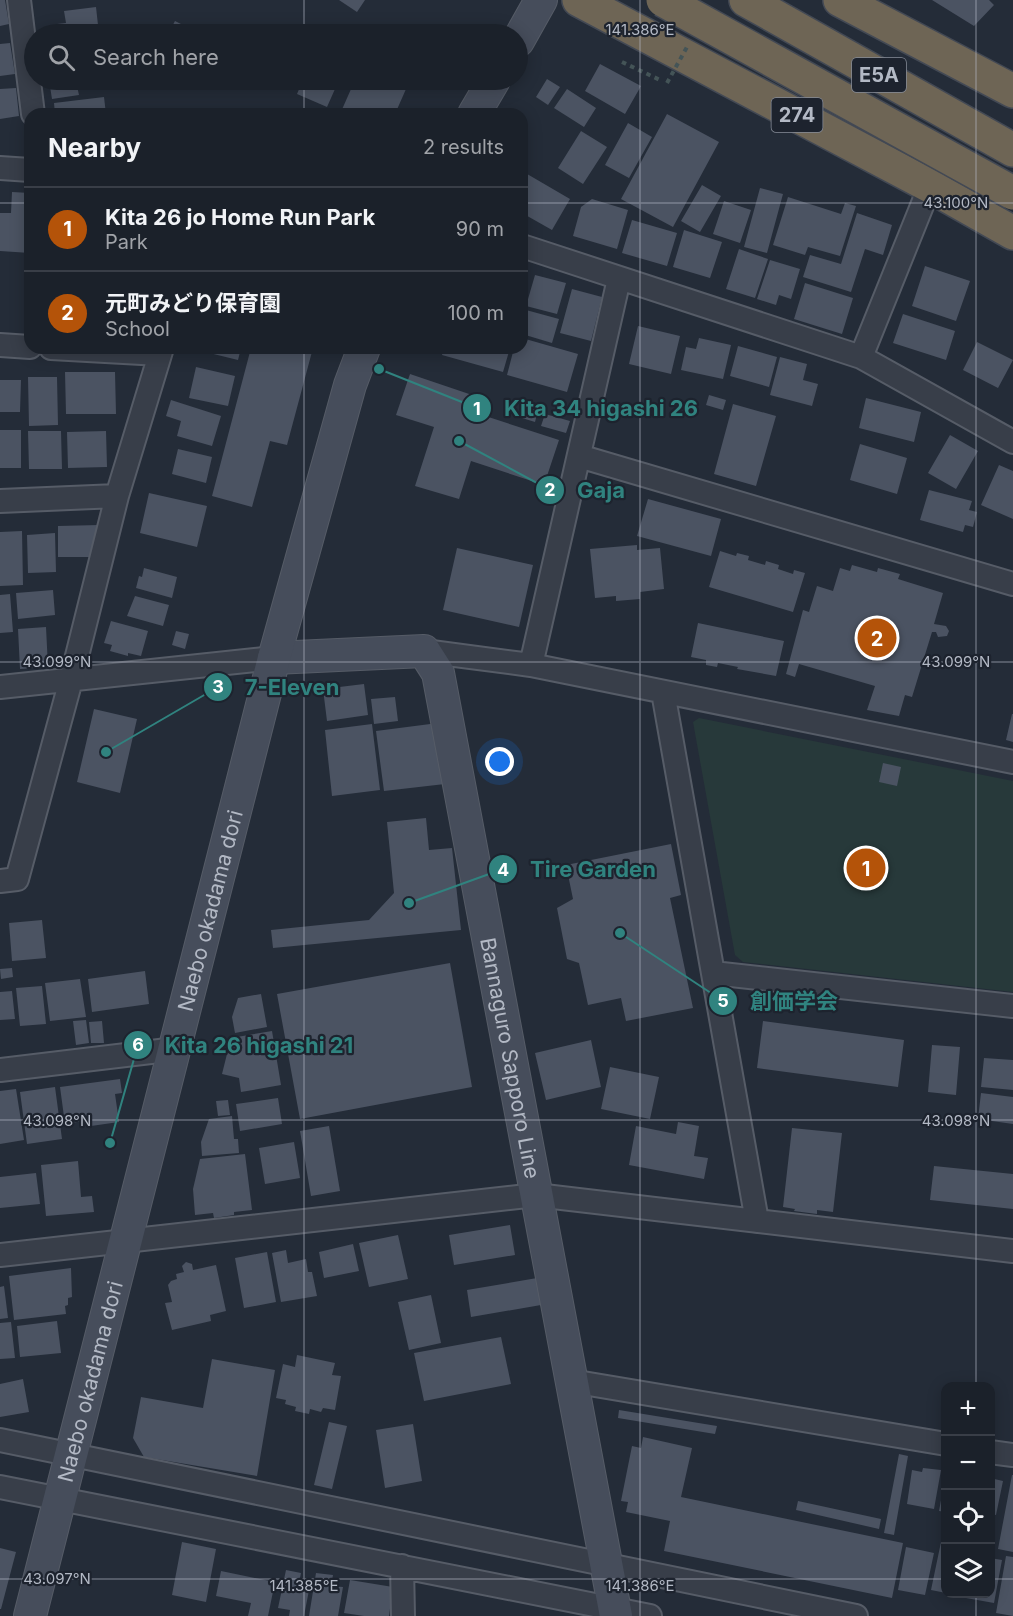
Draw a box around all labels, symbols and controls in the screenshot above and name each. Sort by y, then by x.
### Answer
text: 141.386°E [605,20,675,39]
search box [24,24,528,90]
icon: search [45,41,78,74]
text: Search here [93,44,219,70]
road number: E5A [852,58,906,92]
road number: 274 [772,98,822,132]
text: Nearby [48,132,141,163]
text: 2 results [423,135,504,159]
text: 43.100°N [924,193,988,212]
text: Kita 26 jo Home Run Park [105,204,375,230]
text: 1 [63,217,72,241]
text: 90 m [456,217,504,241]
text: Park [105,230,148,254]
text: 元町みどり保育園 [105,290,281,316]
text: 2 [61,301,74,325]
text: 100 m [447,301,504,325]
text: School [105,317,170,341]
callout: Kita 34 higashi 26 [462,388,710,428]
text: Kita 34 higashi 26 [504,395,698,421]
text: 1 [473,398,481,419]
callout: Gaja [535,470,637,510]
text: Gaja [577,477,625,503]
text: 2 [544,479,556,500]
pin: 2 [858,616,896,660]
text: 43.099°N [23,652,91,671]
text: 43.099°N [922,652,990,671]
callout: 7-Eleven [203,667,352,707]
text: 7-Eleven [245,674,339,700]
text: 3 [212,676,224,697]
your location [485,747,514,776]
street label: Naebo okadama dori [172,807,247,1014]
pin: 1 [846,846,886,890]
callout: Tire Garden [488,849,667,889]
text: Tire Garden [530,856,656,882]
text: 4 [497,859,509,880]
street label: Bannaguro Sapporo Line [476,935,546,1181]
callout: 創価学会 [708,981,850,1021]
text: 創価学会 [750,988,838,1014]
text: 5 [717,990,729,1011]
callout: Kita 26 higashi 21 [123,1025,365,1065]
text: Kita 26 higashi 21 [165,1032,353,1058]
text: 6 [132,1034,144,1055]
text: 43.098°N [23,1111,91,1130]
text: 43.098°N [922,1111,990,1130]
street label: Naebo okadama dori [52,1278,127,1485]
map controls [941,1382,995,1598]
button: + [941,1382,995,1436]
button: − [941,1436,995,1490]
button: locate [941,1490,995,1544]
button: layers [941,1544,995,1598]
text: 43.097°N [23,1569,91,1588]
text: 141.385°E [269,1576,339,1595]
text: 141.386°E [605,1576,675,1595]

